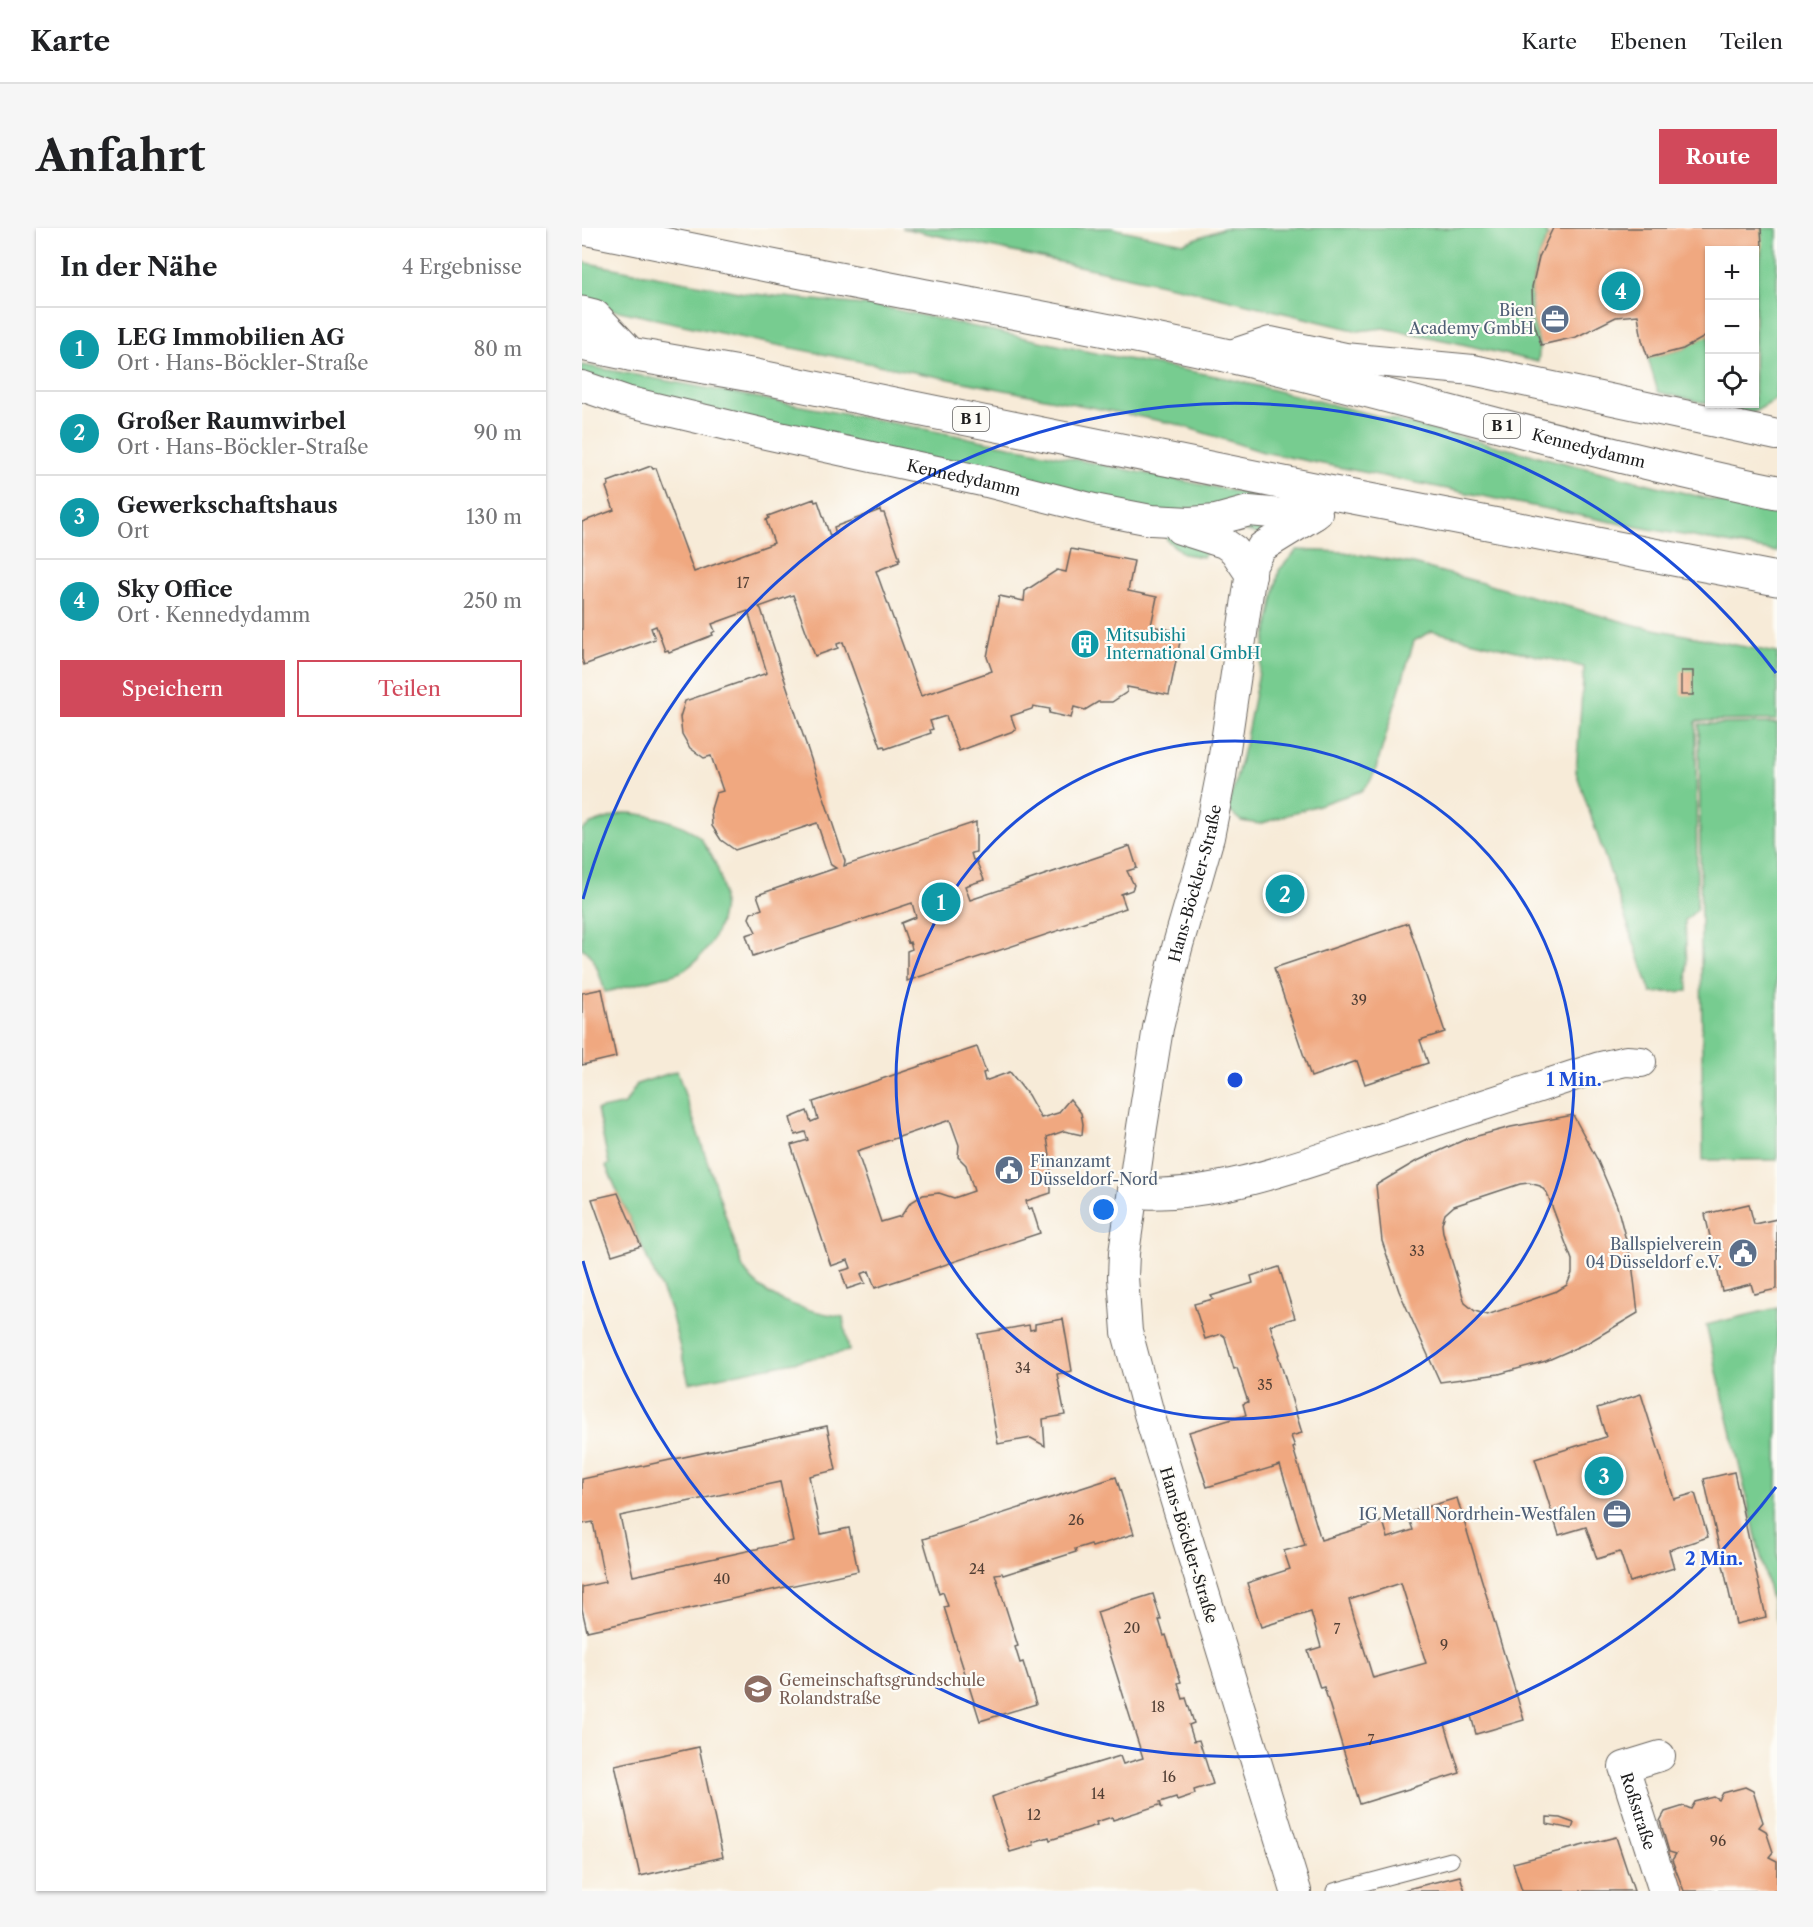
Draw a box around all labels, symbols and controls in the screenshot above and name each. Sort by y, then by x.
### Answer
text: Karte [30,24,110,58]
text: Karte [1522,29,1577,54]
text: Ebenen [1610,29,1687,54]
text: Teilen [1720,29,1783,54]
button: Route [1659,129,1777,184]
text: Anfahrt [36,130,205,182]
map controls [1705,246,1759,408]
button: + [1705,246,1759,300]
text: In der Nähe [60,251,217,283]
text: 4 Ergebnisse [402,255,522,279]
pin: 4 [1602,268,1640,314]
place label: Bien Academy GmbH [1408,300,1534,338]
button: − [1705,300,1759,354]
office icon: Bien Academy GmbH [1539,303,1571,335]
text: LEG Immobilien AG [117,324,345,351]
text: 1 [75,337,84,361]
text: 80 m [474,337,522,361]
text: Ort · Hans-Böckler-Straße [117,351,368,375]
button: locate [1705,354,1759,408]
road number: B 1 [953,407,989,431]
text: Großer Raumwirbel [117,408,346,435]
road number: B 1 [1484,414,1520,438]
text: 2 [74,421,85,445]
text: 90 m [474,421,522,445]
street label: Kennedydamm [1530,424,1648,472]
text: Ort · Hans-Böckler-Straße [117,435,368,459]
street label: Kennedydamm [905,455,1023,500]
text: Gewerkschaftshaus [117,492,338,519]
text: 3 [74,505,85,529]
text: 130 m [466,505,522,529]
text: Ort [117,519,149,543]
house number: 17 [737,574,749,592]
text: Sky Office [117,576,233,603]
text: 4 [74,589,85,613]
text: 250 m [463,589,522,613]
text: Ort · Kennedydamm [117,603,310,627]
place label: Mitsubishi International GmbH [1106,625,1260,663]
building icon: Mitsubishi International GmbH [1069,628,1101,660]
button: Speichern [60,660,285,717]
button: Teilen [297,660,522,717]
street label: Hans-Böckler-Straße [1164,803,1225,964]
pin: 2 [1266,872,1304,916]
pin: 1 [922,880,960,924]
house number: 39 [1351,991,1367,1009]
text: 1 Min. [1546,1069,1602,1091]
centre of rings [1225,1070,1245,1090]
place label: Finanzamt Düsseldorf-Nord [1030,1151,1158,1189]
public building icon: Finanzamt Düsseldorf-Nord [993,1154,1025,1186]
your location [1089,1195,1118,1224]
place label: Ballspielverein 04 Düsseldorf e.V. [1585,1234,1722,1272]
public building icon: Ballspielverein 04 Düsseldorf e.V. [1727,1237,1759,1269]
house number: 33 [1409,1242,1425,1260]
house number: 34 [1015,1359,1031,1377]
house number: 35 [1257,1376,1273,1394]
pin: 3 [1584,1454,1624,1498]
street label: Hans-Böckler-Straße [1156,1464,1222,1626]
office icon: IG Metall Nordrhein-Westfalen [1601,1498,1633,1530]
place label: IG Metall Nordrhein-Westfalen [1359,1504,1596,1524]
house number: 26 [1068,1511,1084,1529]
text: 2 Min. [1685,1548,1743,1570]
house number: 24 [969,1560,985,1578]
house number: 40 [714,1570,731,1588]
house number: 20 [1124,1619,1141,1637]
house number: 7 [1334,1620,1341,1638]
house number: 9 [1440,1636,1448,1654]
place label: Gemeinschaftsgrundschule Rolandstraße [779,1670,985,1708]
school or university icon: Gemeinschaftsgrundschule Rolandstraße [742,1673,774,1705]
house number: 18 [1151,1698,1165,1716]
house number: 7 [1368,1731,1375,1749]
house number: 16 [1162,1768,1176,1786]
street label: Roßstraße [1616,1770,1660,1852]
house number: 14 [1091,1785,1105,1803]
house number: 12 [1027,1806,1041,1824]
house number: 96 [1710,1832,1726,1850]

